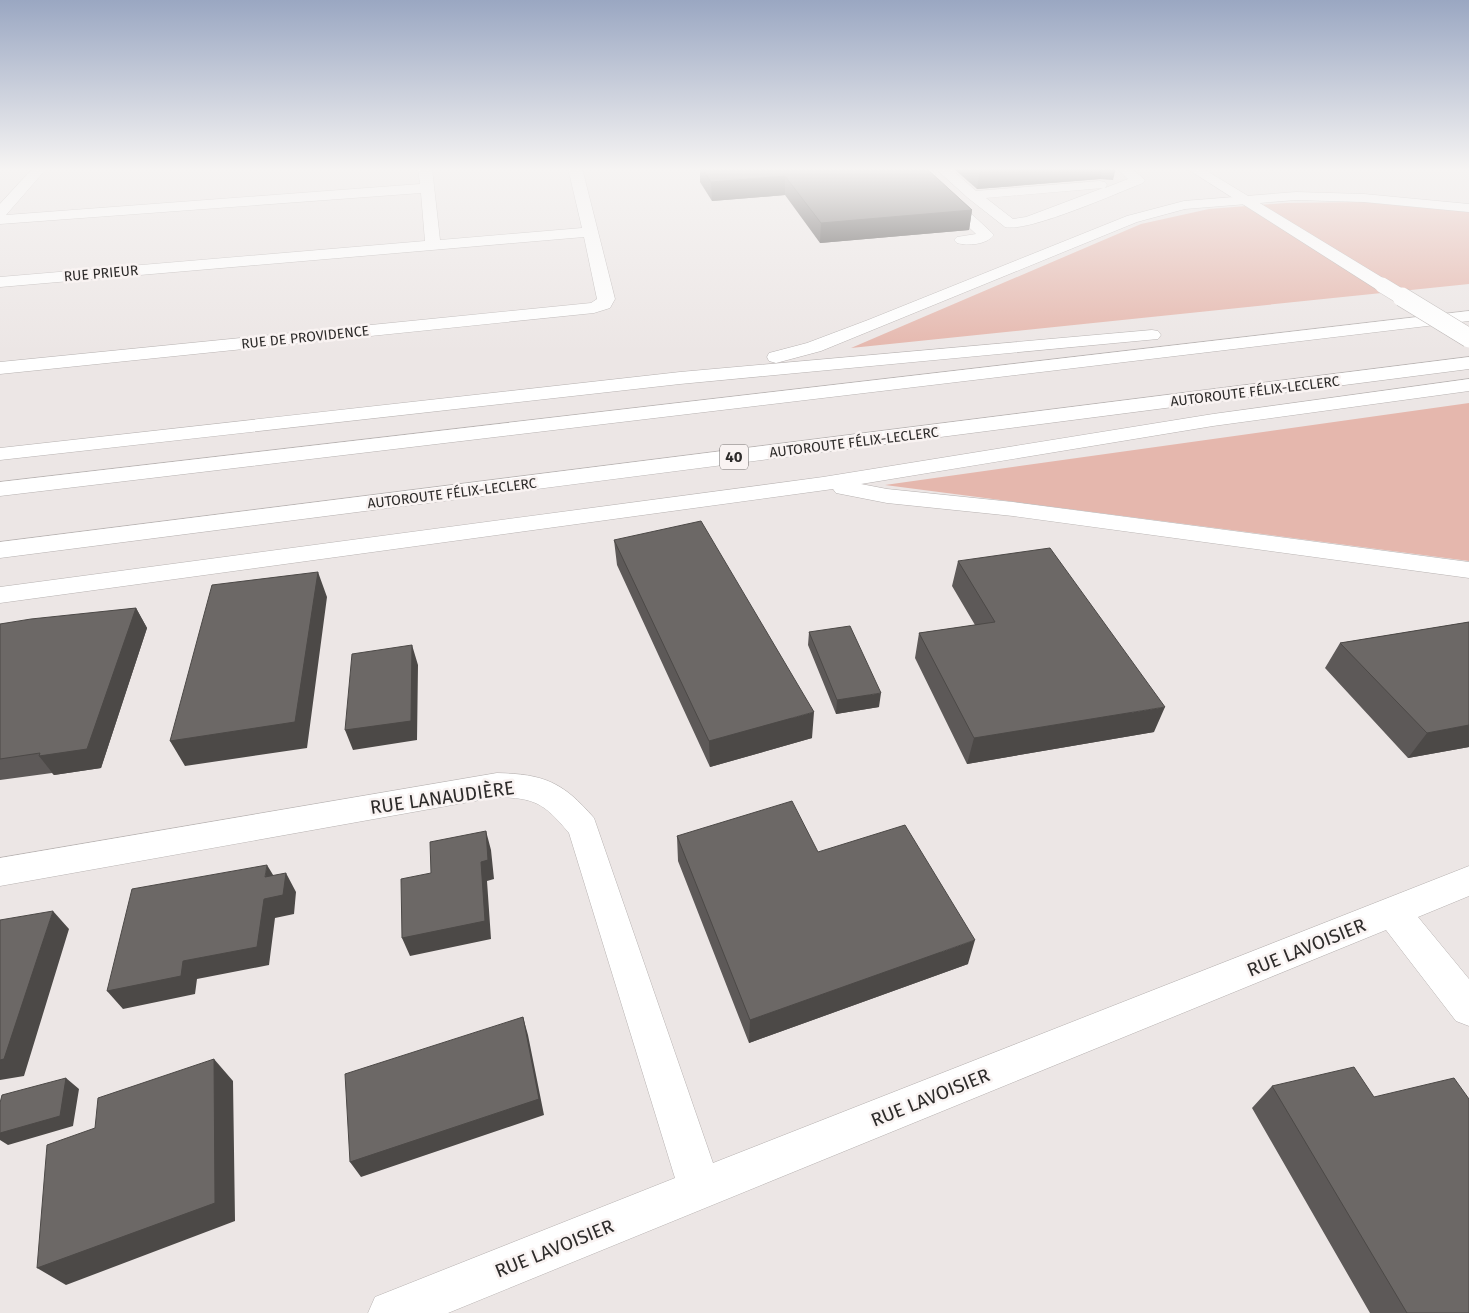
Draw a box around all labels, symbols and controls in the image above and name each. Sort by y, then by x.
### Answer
street label: RUE PRIEUR [63,262,140,285]
street label: RUE DE PROVIDENCE [240,322,370,353]
street label: AUTOROUTE FÉLIX-LECLERC [1169,372,1341,410]
street label: AUTOROUTE FÉLIX-LECLERC [768,423,940,461]
road number: 40 [720,444,748,470]
street label: AUTOROUTE FÉLIX-LECLERC [366,474,538,512]
street label: RUE LANAUDIÈRE [368,776,516,819]
street label: RUE LAVOISIER [1243,913,1369,982]
street label: RUE LAVOISIER [867,1063,993,1132]
street label: RUE LAVOISIER [491,1214,617,1283]

